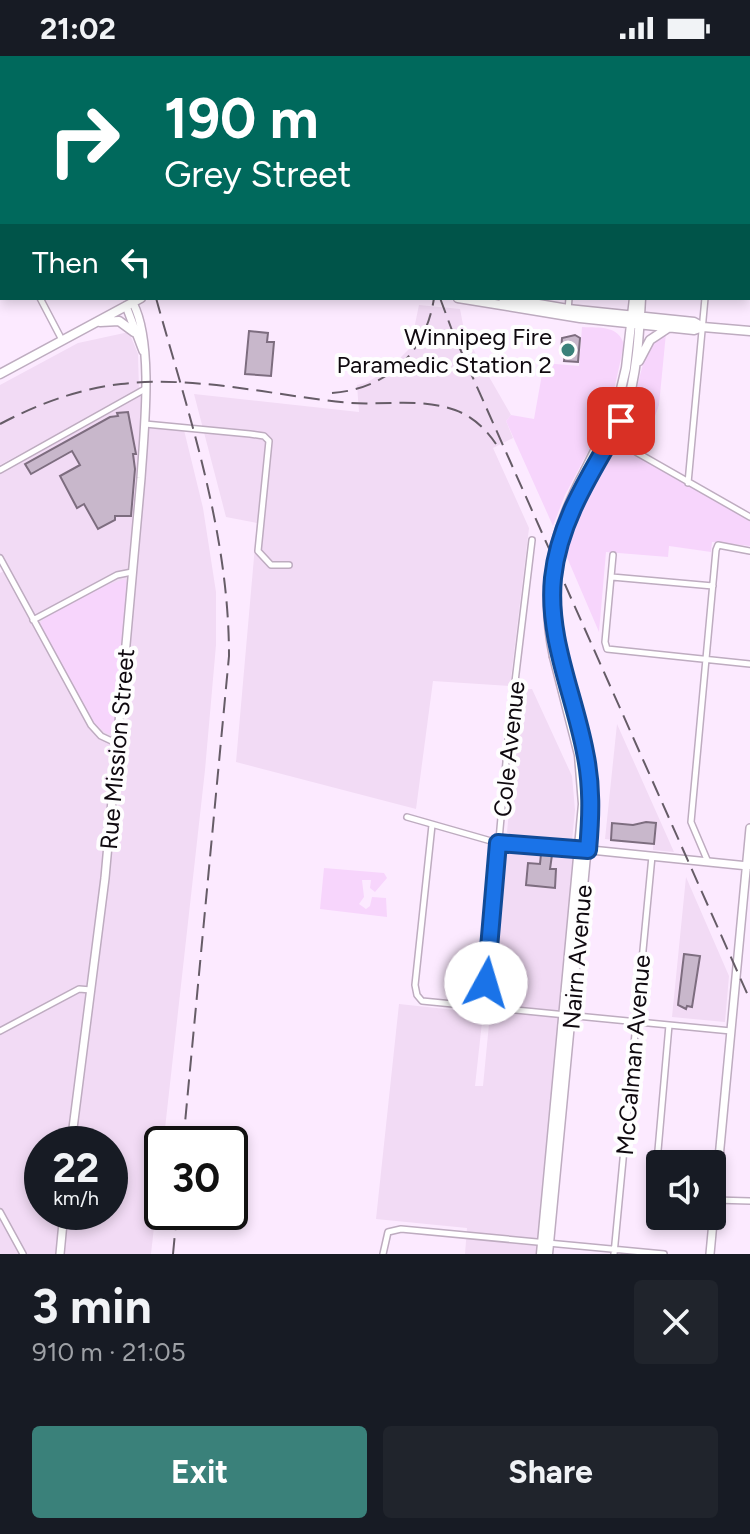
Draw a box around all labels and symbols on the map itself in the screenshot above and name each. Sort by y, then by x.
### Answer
place label: Winnipeg Fire Paramedic Station 2 [336,322,552,379]
marker: Winnipeg Fire Paramedic Station 2 [559,341,577,359]
pin [587,387,655,455]
street label: Rue Mission Street [94,647,140,851]
street label: Cole Avenue [487,680,531,818]
street label: Nairn Avenue [556,884,598,1030]
position arrow [444,941,528,1025]
street label: McCalman Avenue [610,953,656,1157]
speed limit sign: 30 [144,1126,248,1230]

